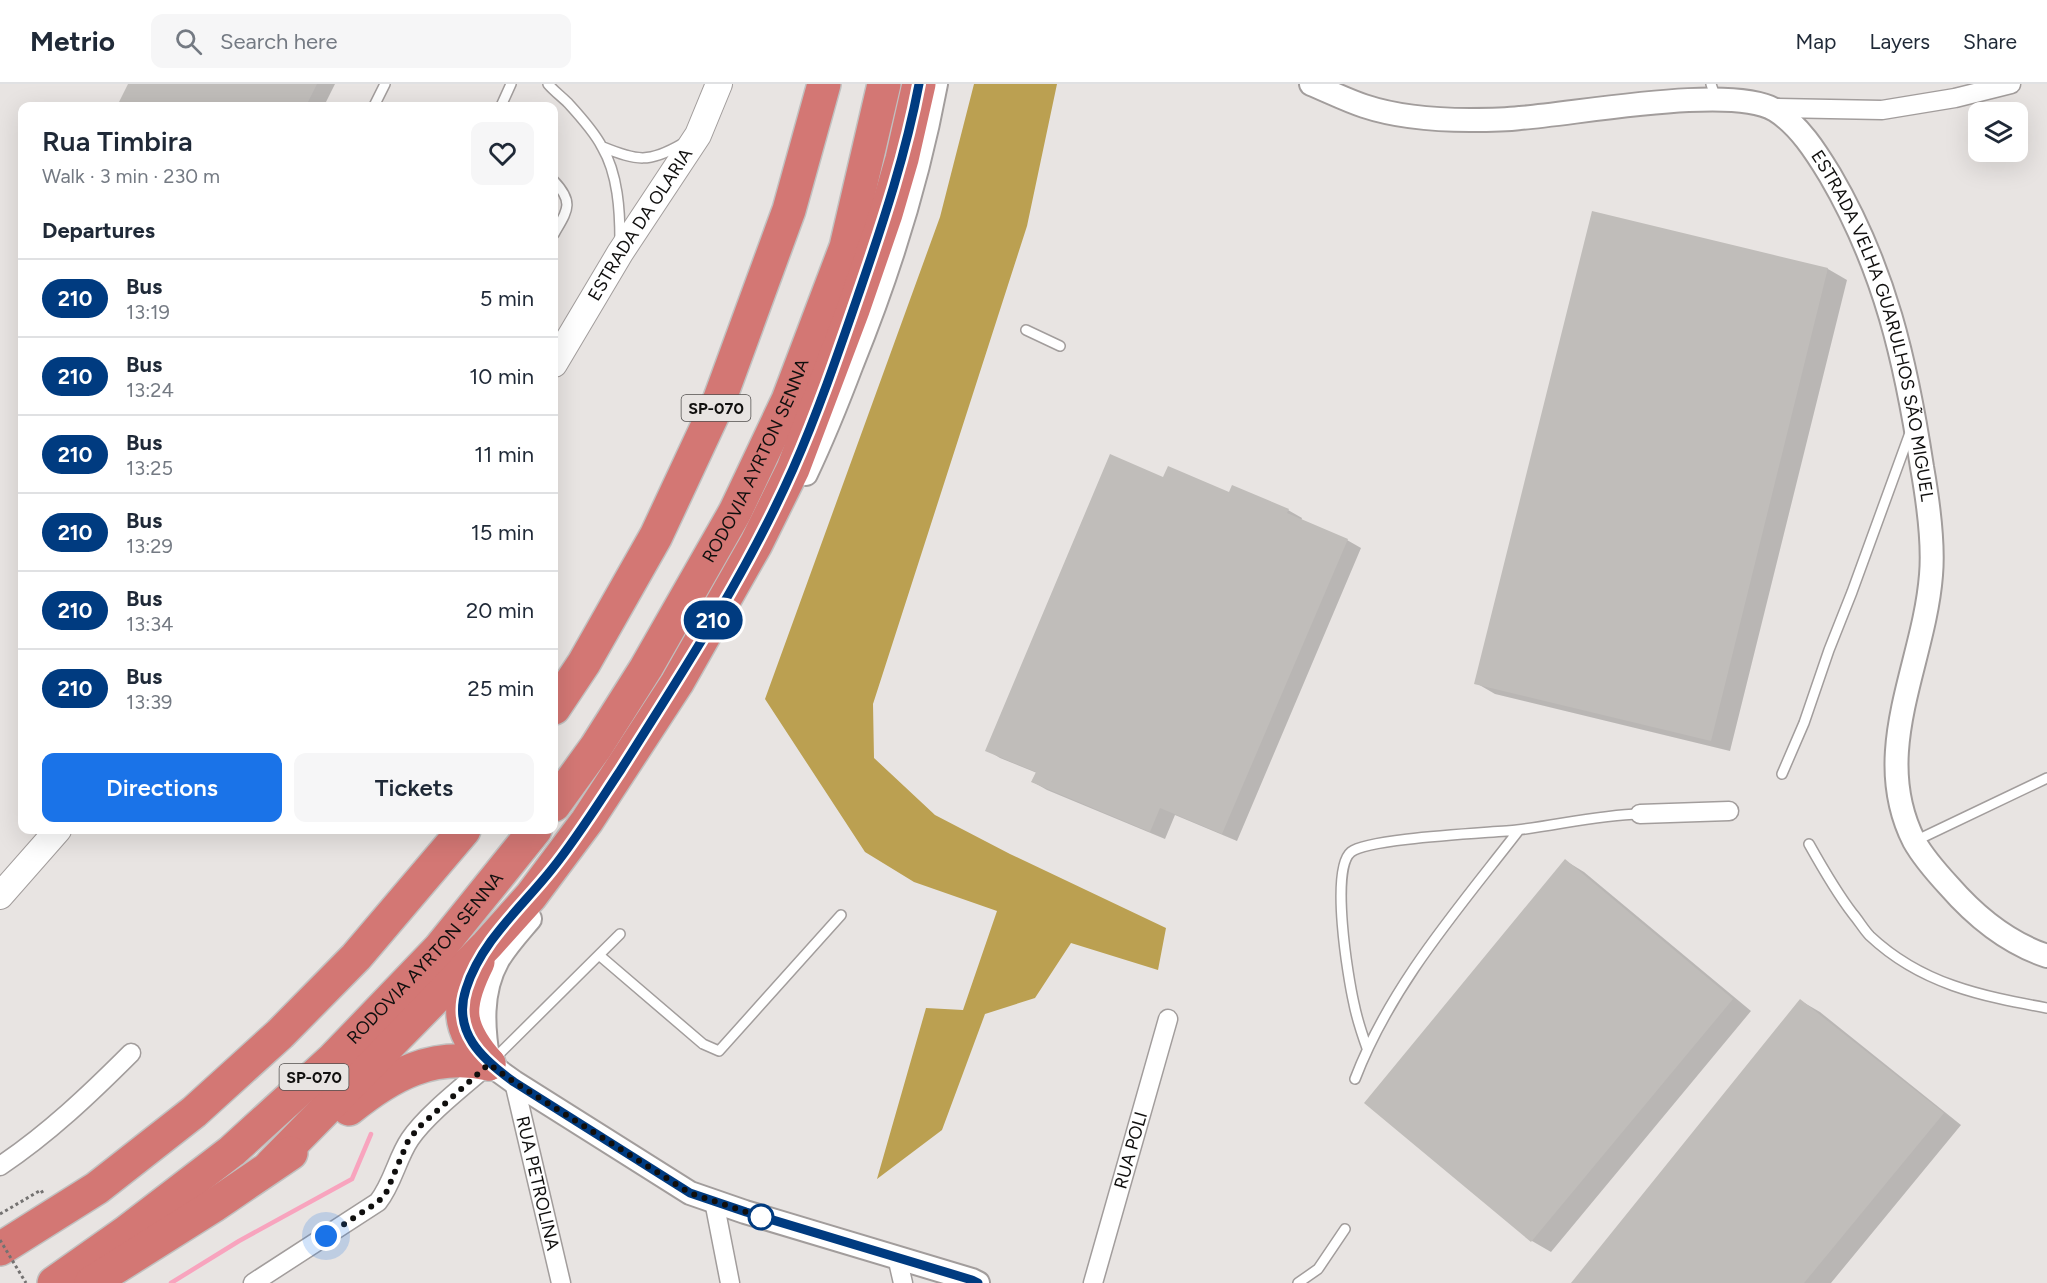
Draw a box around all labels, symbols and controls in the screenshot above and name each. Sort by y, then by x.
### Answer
search box [151,14,571,68]
text: Metrio [30,24,115,58]
icon: search [172,25,205,58]
text: Search here [220,28,338,55]
text: Map [1796,29,1836,54]
text: Layers [1869,29,1930,54]
text: Share [1963,29,2017,54]
map controls [1968,102,2028,162]
button: layers [1968,102,2028,162]
button: heart [471,122,534,185]
text: Rua Timbira [42,124,193,158]
street label: ESTRADA DA OLARIA [583,144,697,305]
street label: ESTRADA VELHA GUARULHOS SÃO MIGUEL [1806,146,1938,504]
text: Walk · 3 min · 230 m [42,164,220,188]
text: Departures [42,217,155,244]
text: Bus [126,273,162,300]
text: 5 min [480,285,534,312]
text: 210 [58,286,92,311]
text: 13:19 [126,300,170,324]
text: Bus [126,351,162,378]
street label: RODOVIA AYRTON SENNA [697,356,814,567]
text: 10 min [469,363,534,390]
text: 210 [58,364,92,389]
text: 13:24 [126,378,174,402]
road number: SP-070 [682,395,750,421]
text: Bus [126,429,162,456]
text: 11 min [474,441,534,468]
text: 210 [58,442,92,467]
text: 13:25 [126,456,173,480]
text: Bus [126,507,162,534]
text: 15 min [471,519,534,546]
text: 210 [58,520,92,545]
text: 13:29 [126,534,173,558]
text: Bus [126,585,162,612]
text: 20 min [466,597,534,624]
text: 210 [58,598,92,623]
line badge: 210 [678,600,748,640]
text: 210 [696,608,730,633]
text: 13:34 [126,612,174,636]
text: Bus [126,663,162,690]
text: 25 min [468,675,534,702]
text: 210 [58,676,92,701]
text: 13:39 [126,690,172,714]
button: Directions [42,753,282,822]
button: Tickets [294,753,534,822]
street label: RODOVIA AYRTON SENNA [342,868,508,1049]
road number: SP-070 [280,1064,348,1090]
street label: RUA POLI [1109,1109,1152,1191]
street label: RUA PETROLINA [511,1114,564,1253]
unlabelled marker [748,1204,774,1230]
your location [311,1221,341,1251]

